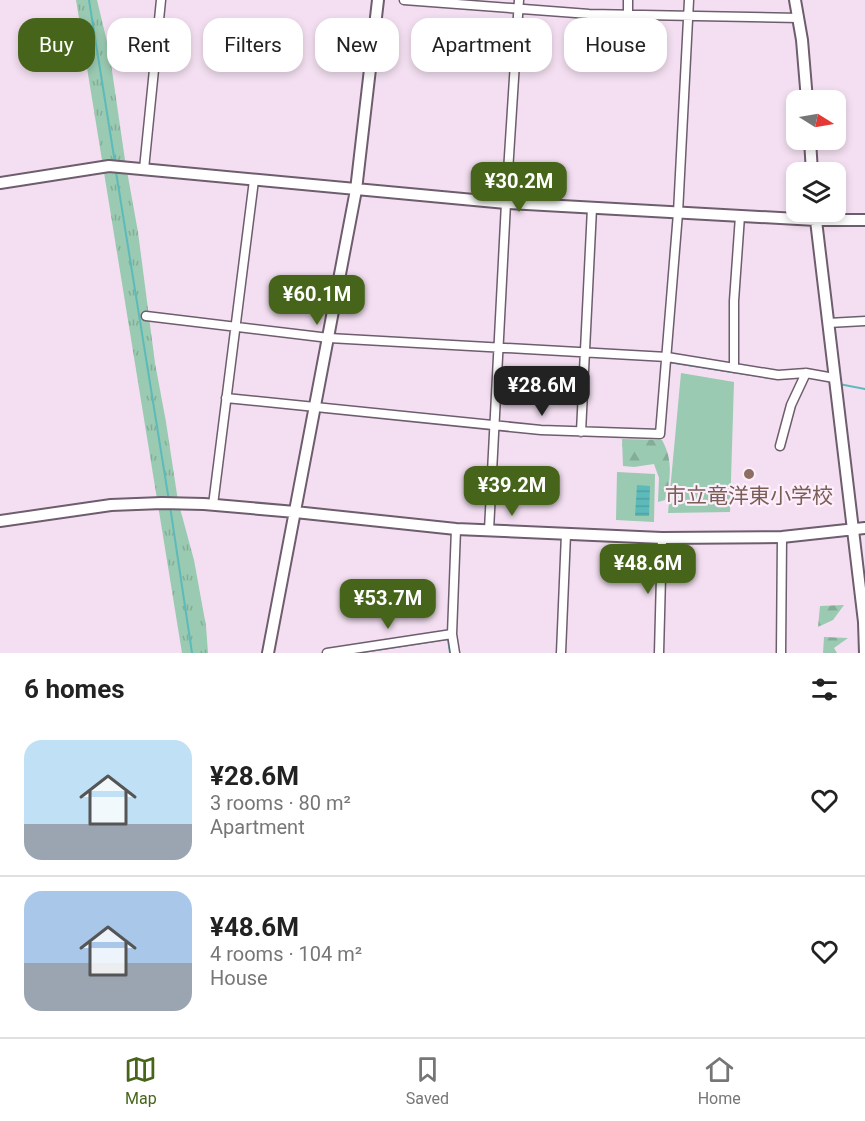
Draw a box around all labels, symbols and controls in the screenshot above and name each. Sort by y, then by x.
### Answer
chip: Buy [18,18,95,72]
chip: Rent [107,18,191,72]
chip: Filters [203,18,303,72]
chip: New [315,18,399,72]
chip: Apartment [411,18,552,72]
chip: House [564,18,667,72]
north arrow [786,90,846,150]
map controls [786,90,846,222]
pin: ¥30.2M [470,162,568,213]
button: layers [786,162,846,222]
text: ¥30.2M [485,169,553,193]
pin: ¥60.1M [268,275,366,326]
text: ¥60.1M [283,282,351,306]
pin: ¥28.6M [493,366,591,417]
text: ¥28.6M [508,373,576,397]
pin: ¥39.2M [463,466,561,517]
marker: 市立竜洋東小学校 [742,467,756,481]
text: ¥39.2M [478,473,546,497]
place label: 市立竜洋東小学校 [665,484,833,508]
pin: ¥48.6M [599,544,697,595]
text: ¥48.6M [614,551,682,575]
pin: ¥53.7M [339,579,437,630]
text: ¥53.7M [354,586,422,610]
icon: filters [808,673,841,706]
text: 6 homes [24,674,125,704]
text: ¥28.6M [210,761,299,791]
icon: home [72,764,144,836]
icon: heart [808,784,841,817]
text: 3 rooms · 80 m² [210,791,351,815]
text: Apartment [210,815,305,839]
text: ¥48.6M [210,912,299,942]
icon: home [72,915,144,987]
icon: heart [808,935,841,968]
text: 4 rooms · 104 m² [210,942,362,966]
text: House [210,966,268,990]
tab: Map [124,1053,157,1108]
tab: Saved [406,1053,449,1108]
tab: Home [698,1053,741,1108]

